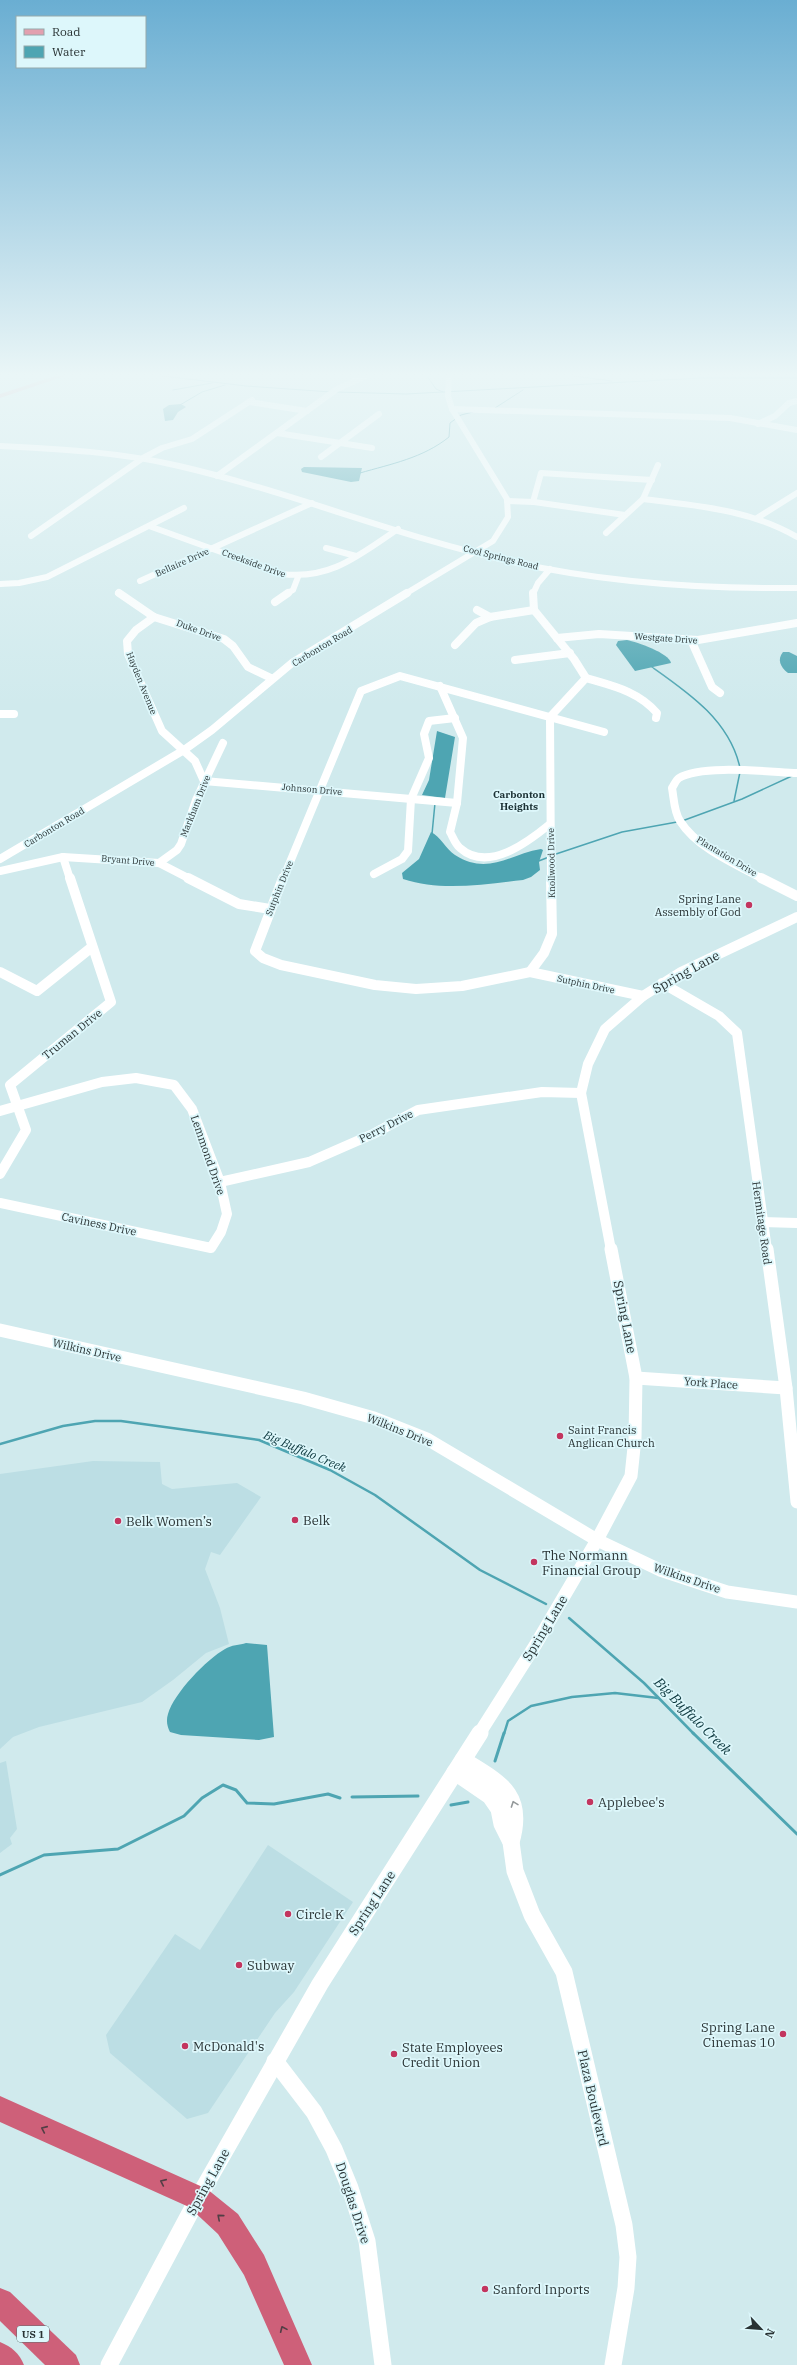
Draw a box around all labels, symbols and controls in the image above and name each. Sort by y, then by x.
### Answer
legend [16,16,146,68]
text: Road [52,24,81,39]
text: Water [52,44,86,59]
street label: Cool Springs Road [462,542,540,572]
street label: Bellaire Drive [153,545,211,579]
street label: Creekside Drive [221,546,287,580]
street label: Duke Drive [175,617,223,643]
street label: Carbonton Road [290,623,355,668]
street label: Westgate Drive [634,630,698,646]
street label: Hayden Avenue [124,650,160,716]
street label: Markham Drive [178,773,213,839]
street label: Johnson Drive [281,781,343,797]
district label: Carbonton Heights [493,788,545,813]
street label: Carbonton Road [22,804,87,849]
street label: Knollwood Drive [545,828,557,898]
street label: Plantation Drive [695,834,759,878]
street label: Bryant Drive [101,852,155,868]
street label: Sutphin Drive [263,859,295,917]
place label: Spring Lane Assembly of God [655,892,741,919]
marker: Spring Lane Assembly of God [744,900,754,910]
street label: Spring Lane [650,947,722,997]
street label: Sutphin Drive [556,973,616,996]
street label: Truman Drive [39,1006,105,1062]
street label: Perry Drive [357,1106,415,1146]
street label: Lemmond Drive [188,1113,228,1197]
street label: Hermitage Road [749,1181,775,1266]
street label: Caviness Drive [60,1209,138,1239]
street label: Spring Lane [610,1279,640,1355]
street label: Wilkins Drive [51,1335,123,1365]
street label: York Place [684,1374,738,1392]
street label: Wilkins Drive [365,1410,435,1450]
place label: Saint Francis Anglican Church [568,1423,655,1450]
water label: Big Buffalo Creek [261,1427,349,1475]
marker: Saint Francis Anglican Church [555,1431,565,1441]
place label: Belk [303,1512,331,1529]
place label: Belk Women’s [126,1513,212,1530]
marker: Belk [290,1515,300,1525]
marker: Belk Women’s [113,1516,123,1526]
place label: The Normann Financial Group [542,1547,641,1579]
marker: The Normann Financial Group [529,1557,539,1567]
street label: Wilkins Drive [652,1560,722,1596]
street label: Spring Lane [519,1592,571,1664]
water label: Big Buffalo Creek [650,1673,736,1759]
place label: Applebee's [598,1794,665,1811]
marker: Applebee's [585,1797,595,1807]
one-way arrow [510,1801,519,1808]
street label: Spring Lane [345,1867,399,1939]
place label: Circle K [296,1906,344,1923]
marker: Circle K [283,1909,293,1919]
place label: Subway [247,1957,294,1974]
marker: Subway [234,1960,244,1970]
place label: Spring Lane Cinemas 10 [701,2019,775,2051]
marker: Spring Lane Cinemas 10 [778,2029,788,2039]
place label: McDonald's [193,2038,264,2055]
place label: State Employees Credit Union [402,2039,503,2071]
marker: McDonald's [180,2041,190,2051]
street label: Plaza Boulevard [574,2048,612,2148]
marker: State Employees Credit Union [389,2049,399,2059]
one-way arrow [41,2126,48,2134]
street label: Spring Lane [183,2146,233,2218]
street label: Douglas Drive [332,2160,374,2246]
one-way arrow [159,2179,167,2187]
one-way arrow [217,2214,224,2221]
place label: Sanford Inports [493,2281,590,2298]
marker: Sanford Inports [480,2284,490,2294]
north arrow [741,2309,781,2349]
one-way arrow [280,2325,288,2333]
road number: US 1 [17,2326,49,2342]
text: N [762,2326,778,2341]

